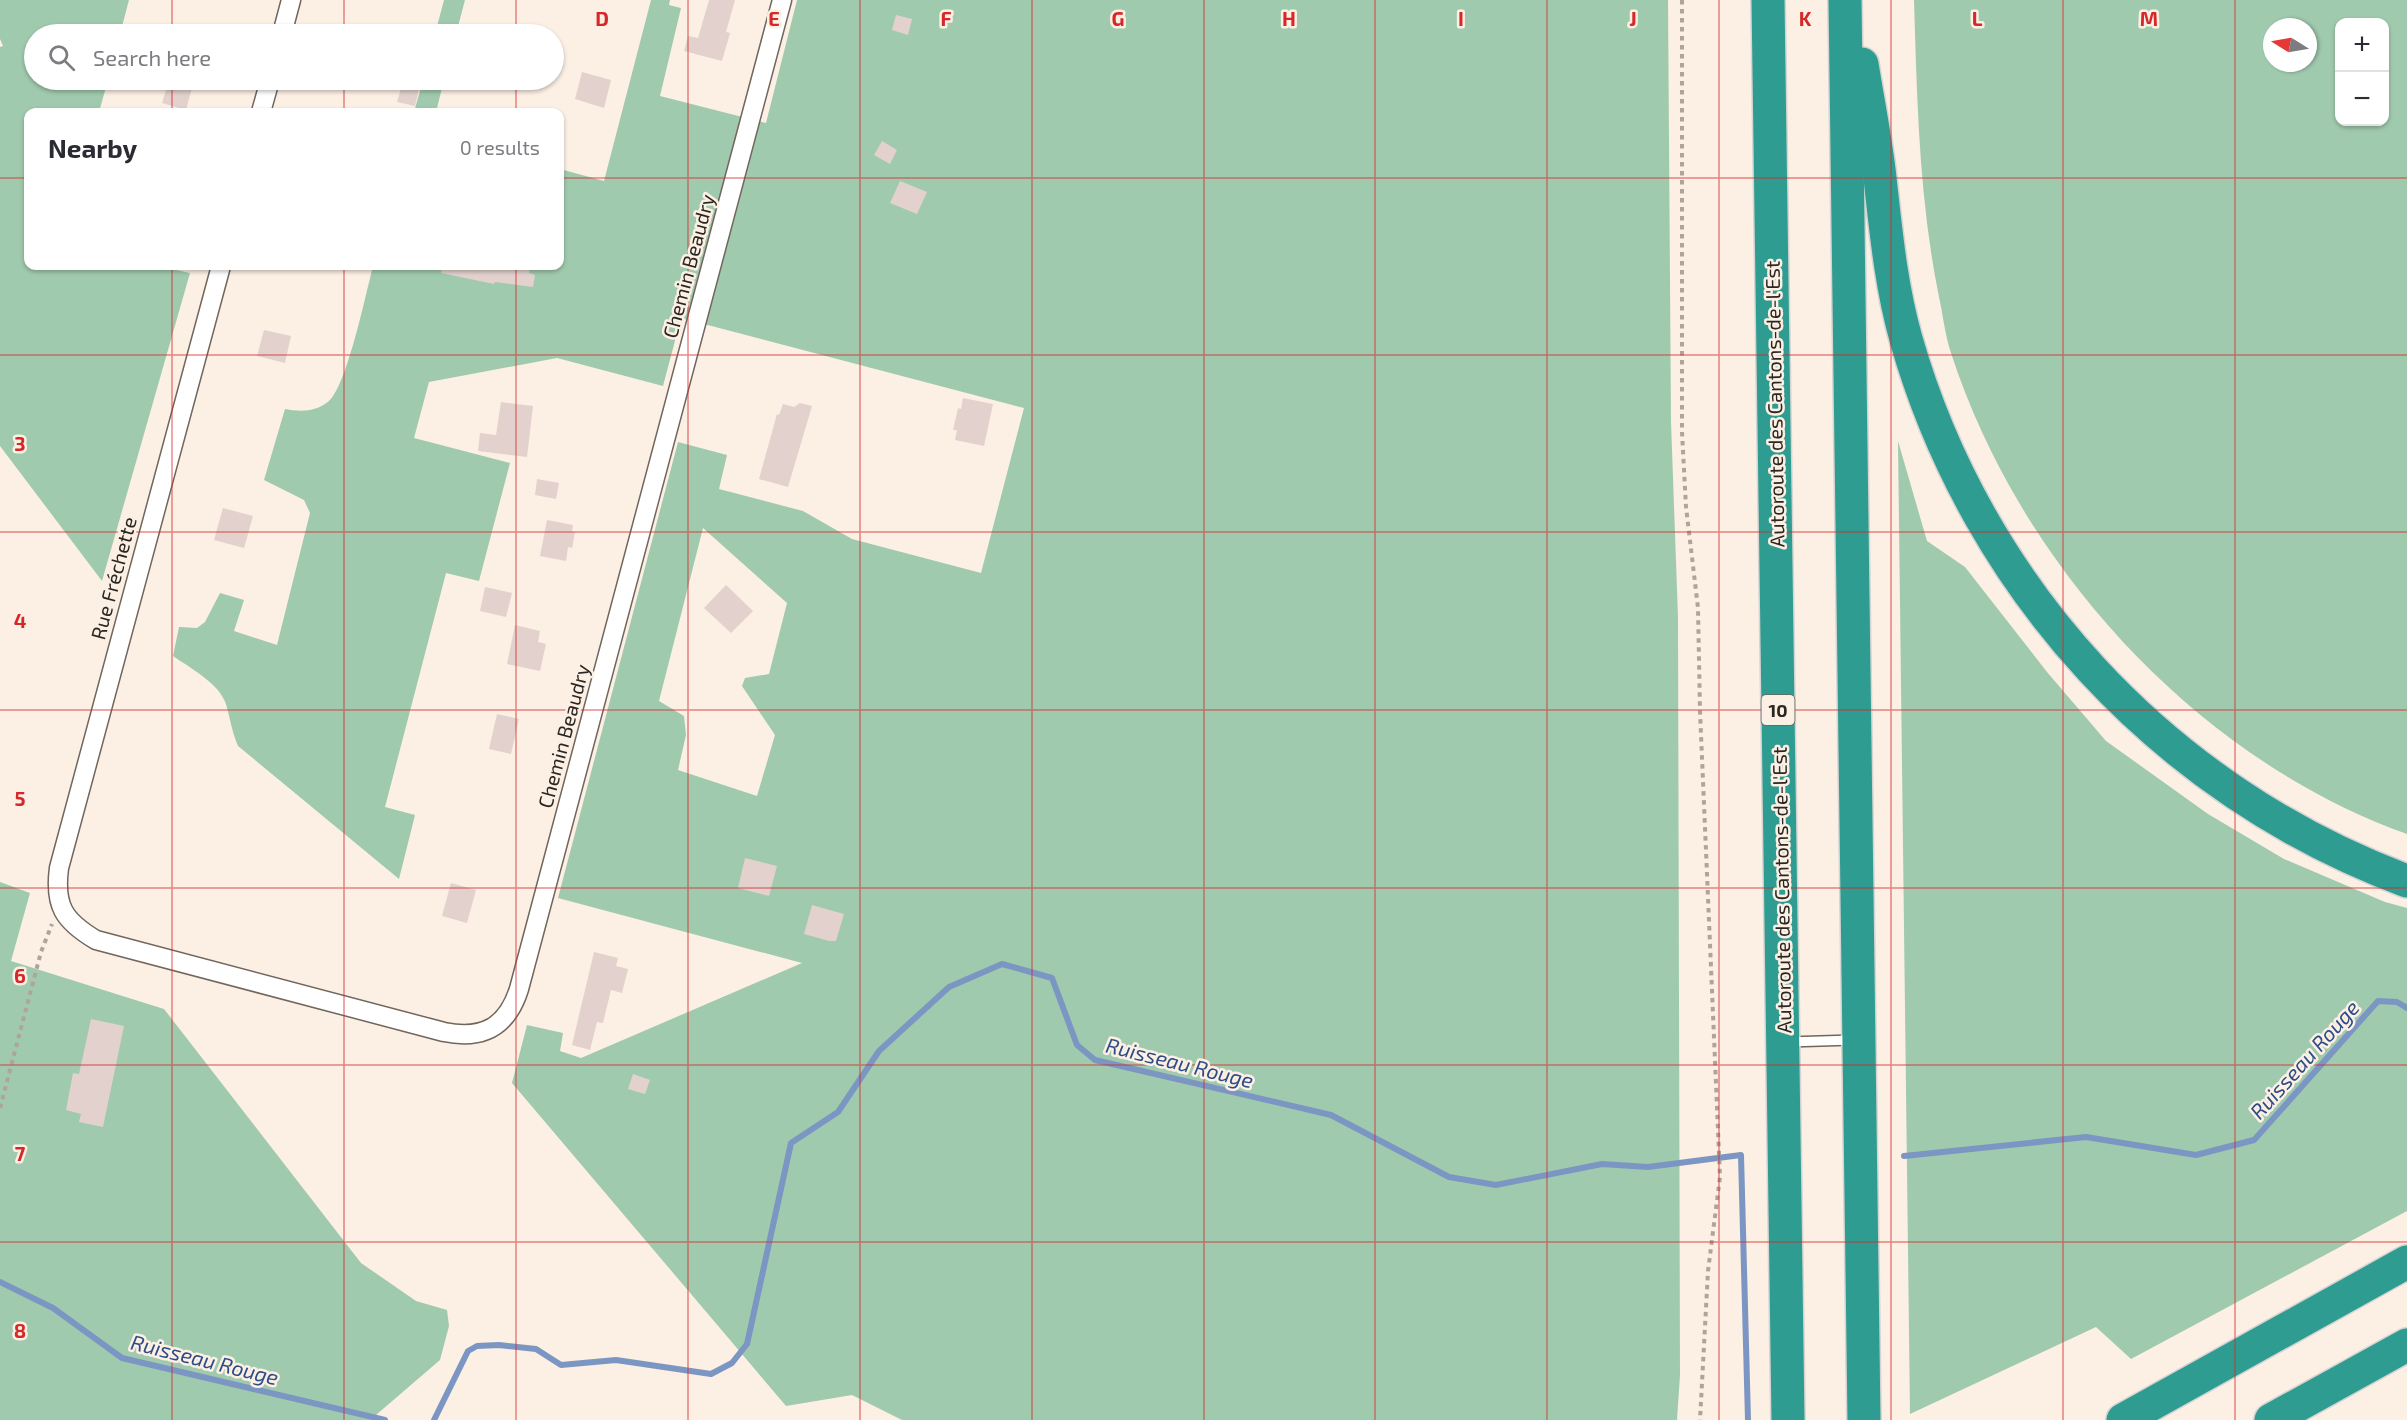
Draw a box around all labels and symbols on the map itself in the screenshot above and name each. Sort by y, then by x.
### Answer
text: D [595,6,609,30]
text: E [768,6,780,30]
text: F [940,6,952,30]
text: G [1112,6,1124,30]
text: H [1282,6,1296,30]
text: I [1458,6,1464,30]
text: J [1629,6,1637,30]
text: K [1799,6,1812,30]
text: L [1972,6,1983,30]
text: M [2140,6,2158,30]
north arrow [2263,18,2317,72]
street label: Chemin Beaudry [657,191,719,341]
street label: Autoroute des Cantons-de-l'Est [1759,260,1788,547]
text: 3 [14,431,26,455]
street label: Rue Fréchette [85,514,141,642]
text: 4 [14,608,27,632]
street label: Chemin Beaudry [532,661,594,811]
road number: 10 [1762,695,1794,725]
street label: Autoroute des Cantons-de-l'Est [1766,746,1795,1033]
text: 5 [14,786,26,810]
text: 6 [14,963,26,987]
water label: Ruisseau Rouge [2244,994,2364,1124]
water label: Ruisseau Rouge [1104,1032,1256,1092]
text: 7 [15,1141,26,1165]
text: 8 [14,1318,26,1342]
water label: Ruisseau Rouge [129,1329,281,1389]

